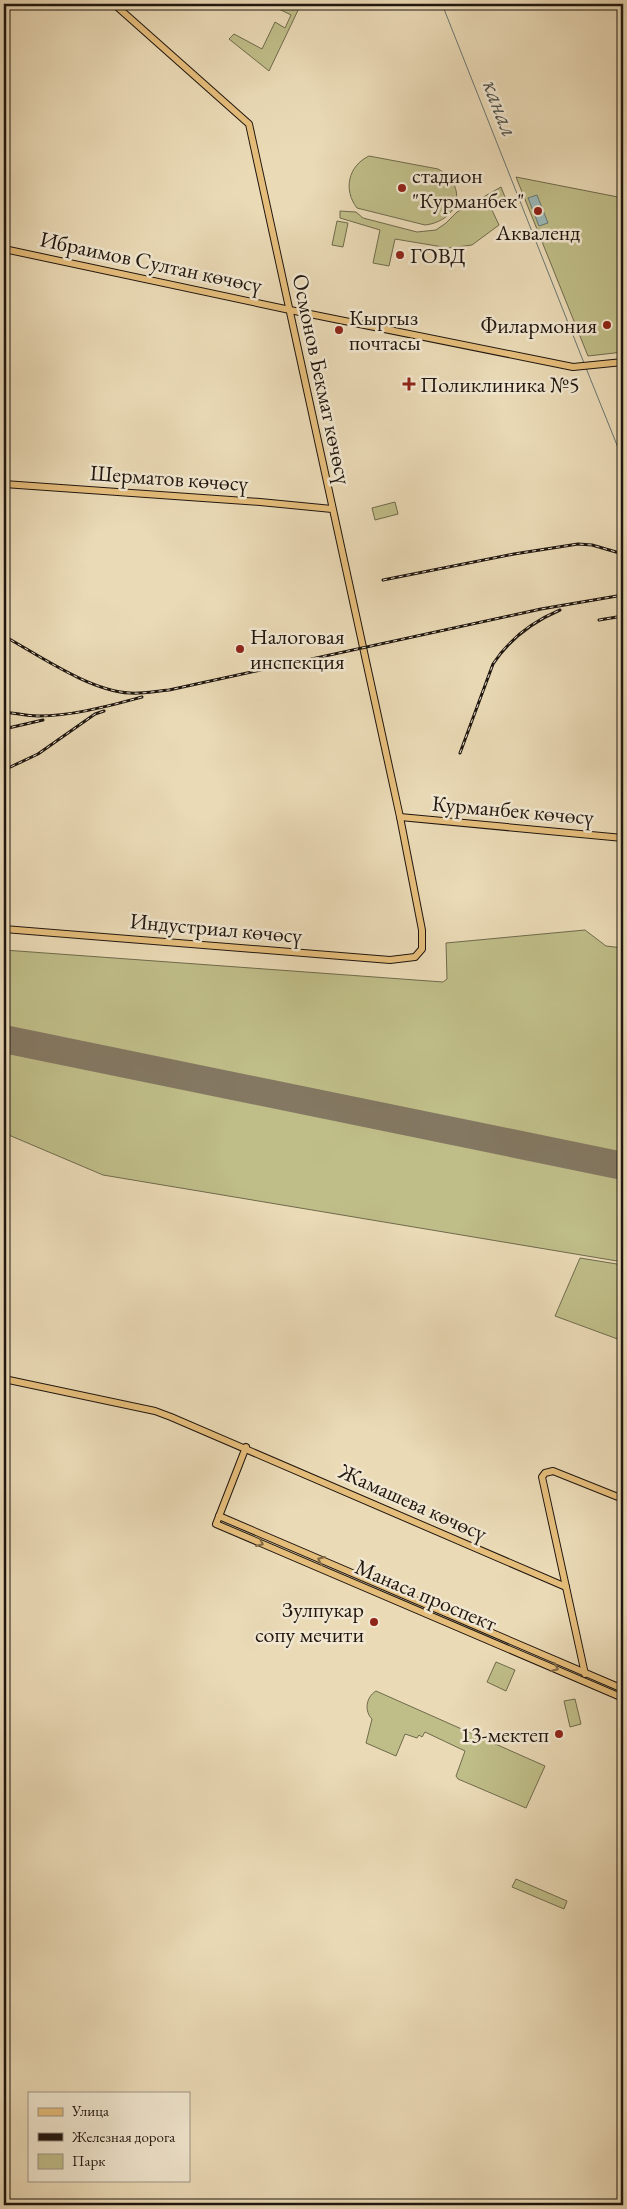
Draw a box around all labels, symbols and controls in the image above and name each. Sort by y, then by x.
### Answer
water label: канал [476,75,526,141]
place label: стадион "Курманбек" [412,161,525,215]
marker: стадион "Курманбек" [396,182,408,194]
marker: Акваленд [532,205,544,217]
place label: Акваленд [495,218,580,247]
street label: Ибраимов Султан көчөсү [37,224,265,300]
place label: ГОВД [410,241,466,270]
marker: ГОВД [394,249,406,261]
street label: Осмонов Бекмат көчөсү [286,271,359,487]
place label: Кыргыз почтасы [349,303,421,357]
place label: Филармония [480,311,597,340]
marker: Филармония [601,319,613,331]
marker: Кыргыз почтасы [333,324,345,336]
place label: Поликлиника №5 [420,370,580,399]
marker: Поликлиника №5 [402,377,416,391]
street label: Шерматов көчөсү [89,458,249,498]
place label: Налоговая инспекция [250,622,345,676]
marker: Налоговая инспекция [234,643,246,655]
street label: Курманбек көчөсү [431,788,595,832]
street label: Индустриал көчөсү [129,906,304,950]
street label: Жамашева көчөсү [334,1456,492,1548]
one-way arrow [255,1537,264,1547]
street label: Манаса проспект [351,1552,501,1638]
one-way arrow [317,1555,326,1566]
place label: Зулпукар сопу мечити [255,1595,364,1649]
marker: Зулпукар сопу мечити [368,1616,380,1628]
one-way arrow [550,1661,559,1672]
place label: 13-мектеп [460,1720,549,1749]
marker: 13-мектеп [553,1728,565,1740]
legend [28,2092,190,2182]
text: Улица [71,2101,109,2120]
text: Железная дорога [71,2127,175,2146]
text: Парк [72,2151,105,2170]

